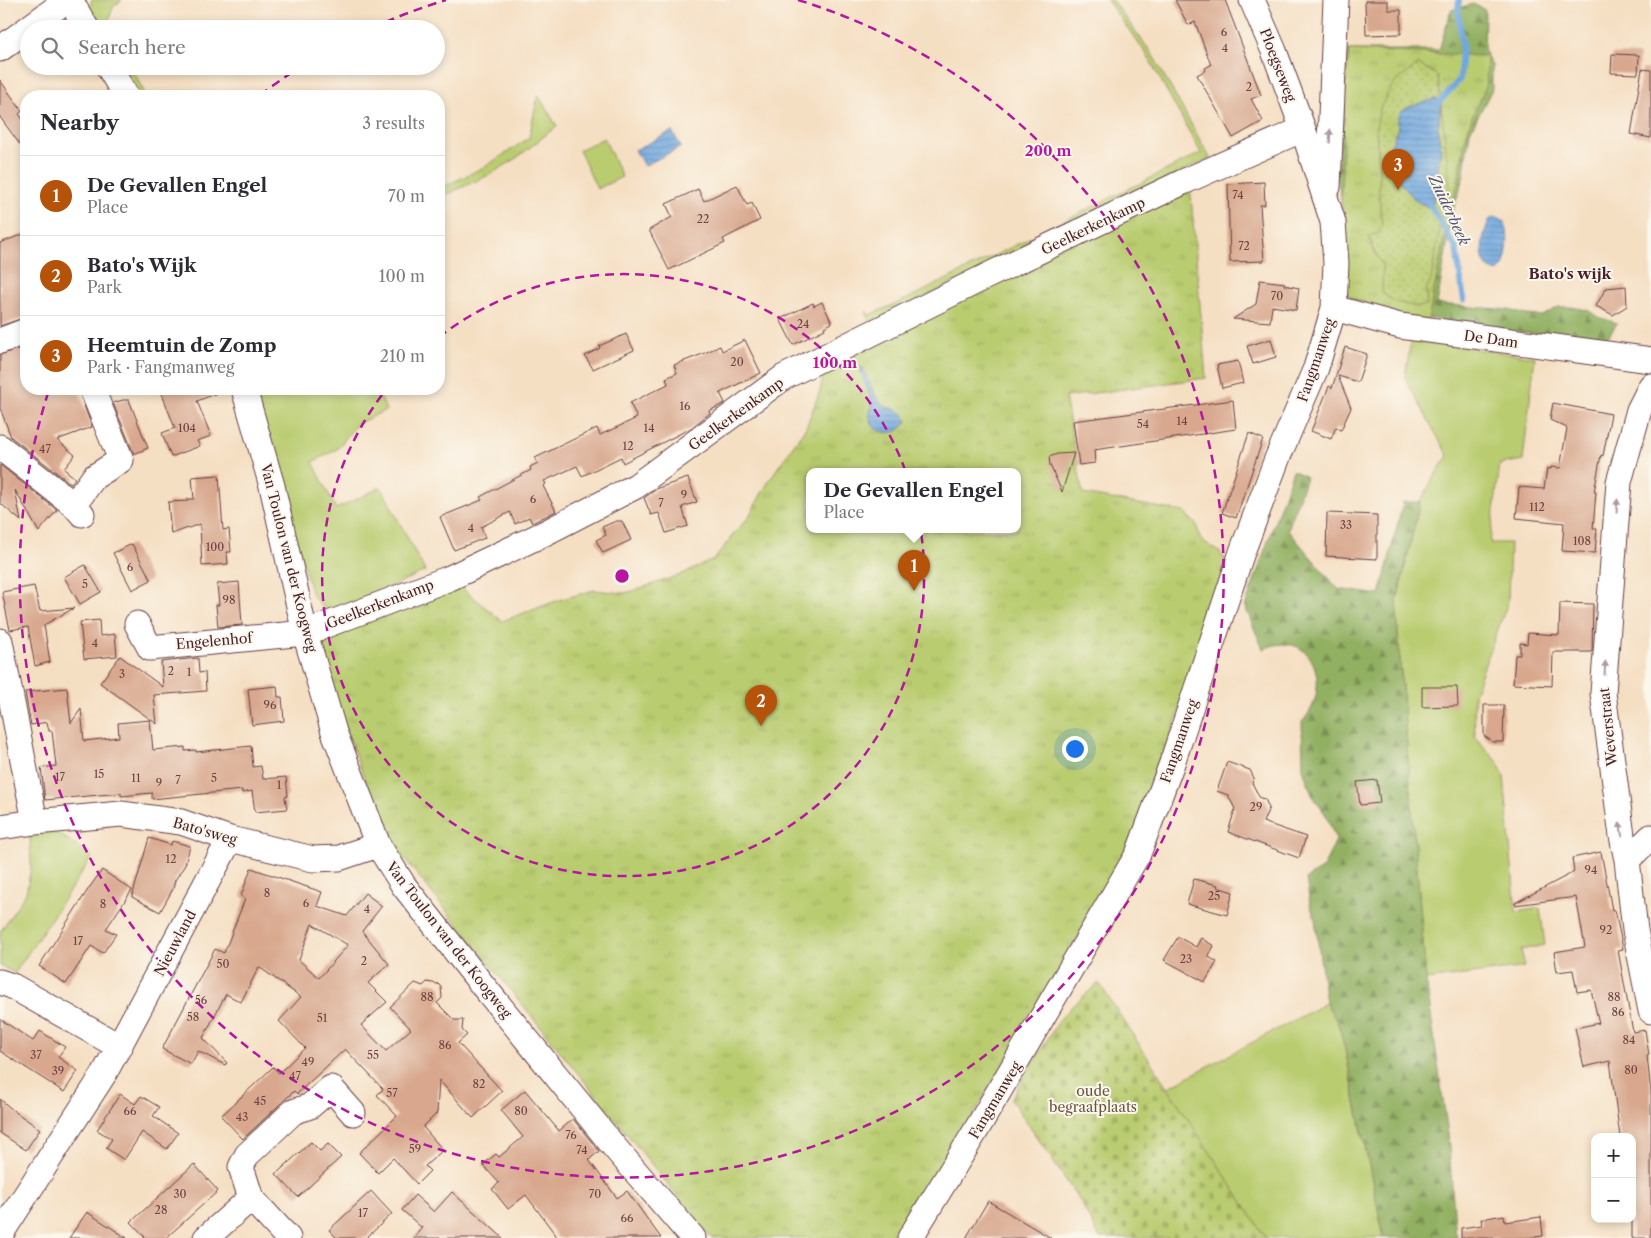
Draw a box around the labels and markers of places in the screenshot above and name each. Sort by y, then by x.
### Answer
pin: 3 [1382,149,1414,190]
pin: 1 [898,550,930,591]
centre of rings [613,567,631,585]
pin: 2 [745,685,777,726]

